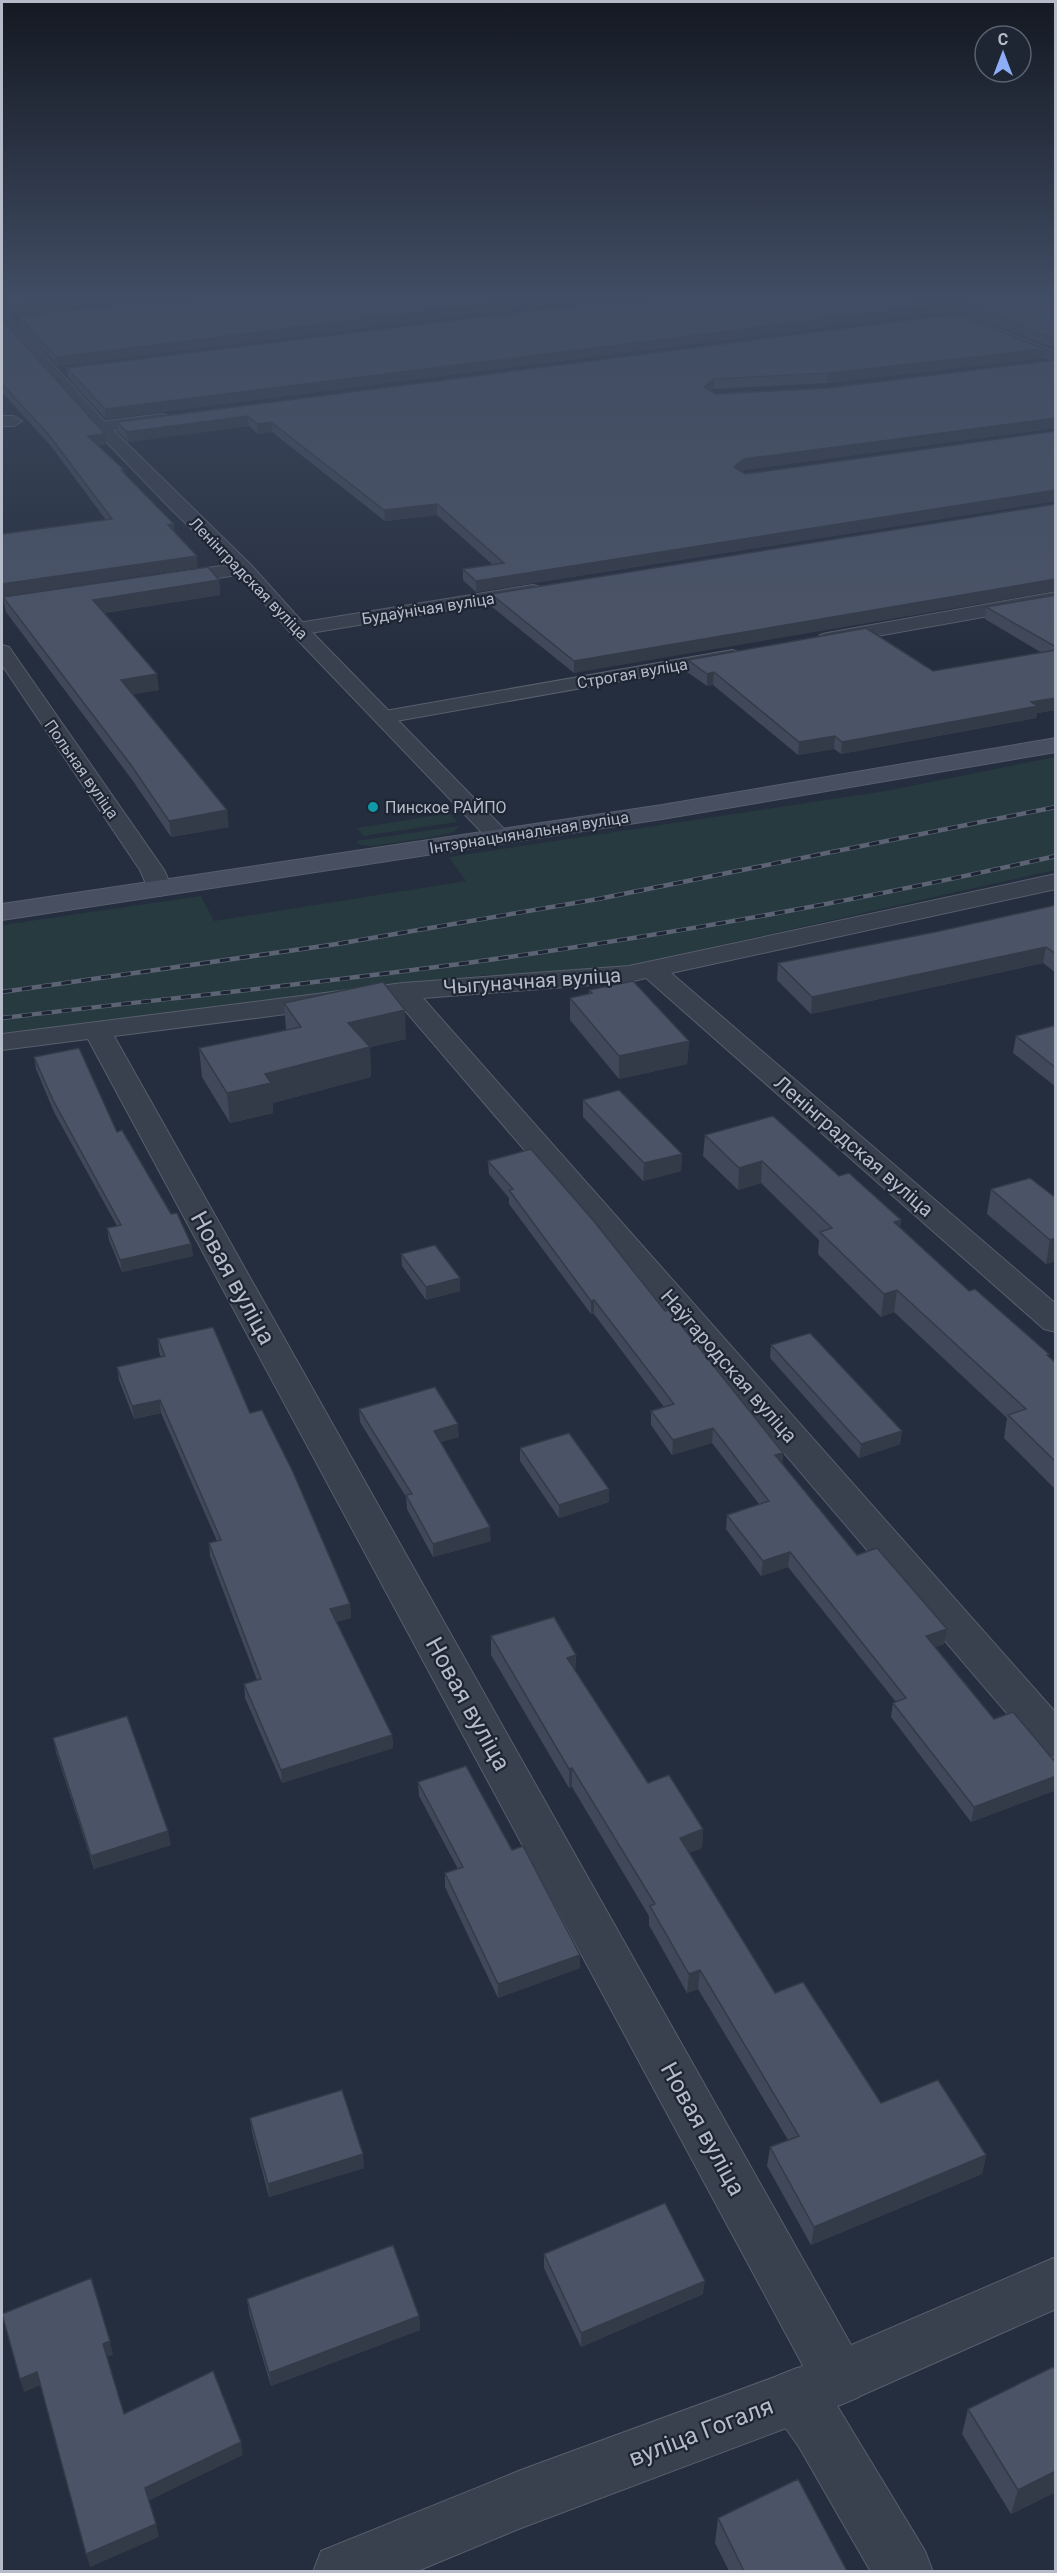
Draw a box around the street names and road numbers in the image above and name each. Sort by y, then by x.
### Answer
street label: Ленінградская вуліца [185,513,312,643]
street label: Будаўнічая вуліца [360,589,496,628]
street label: Строгая вуліца [575,654,689,693]
street label: Польная вуліца [40,716,123,823]
street label: Інтэрнацыянальная вуліца [428,807,630,858]
street label: Чыгуначная вуліца [442,963,622,999]
street label: Ленінградская вуліца [770,1070,938,1222]
street label: Новая вуліца [185,1206,281,1350]
street label: Наўгародская вуліца [656,1284,802,1448]
street label: Новая вуліца [420,1632,516,1776]
street label: Новая вуліца [655,2057,751,2201]
street label: вуліца Гогаля [625,2392,777,2472]

